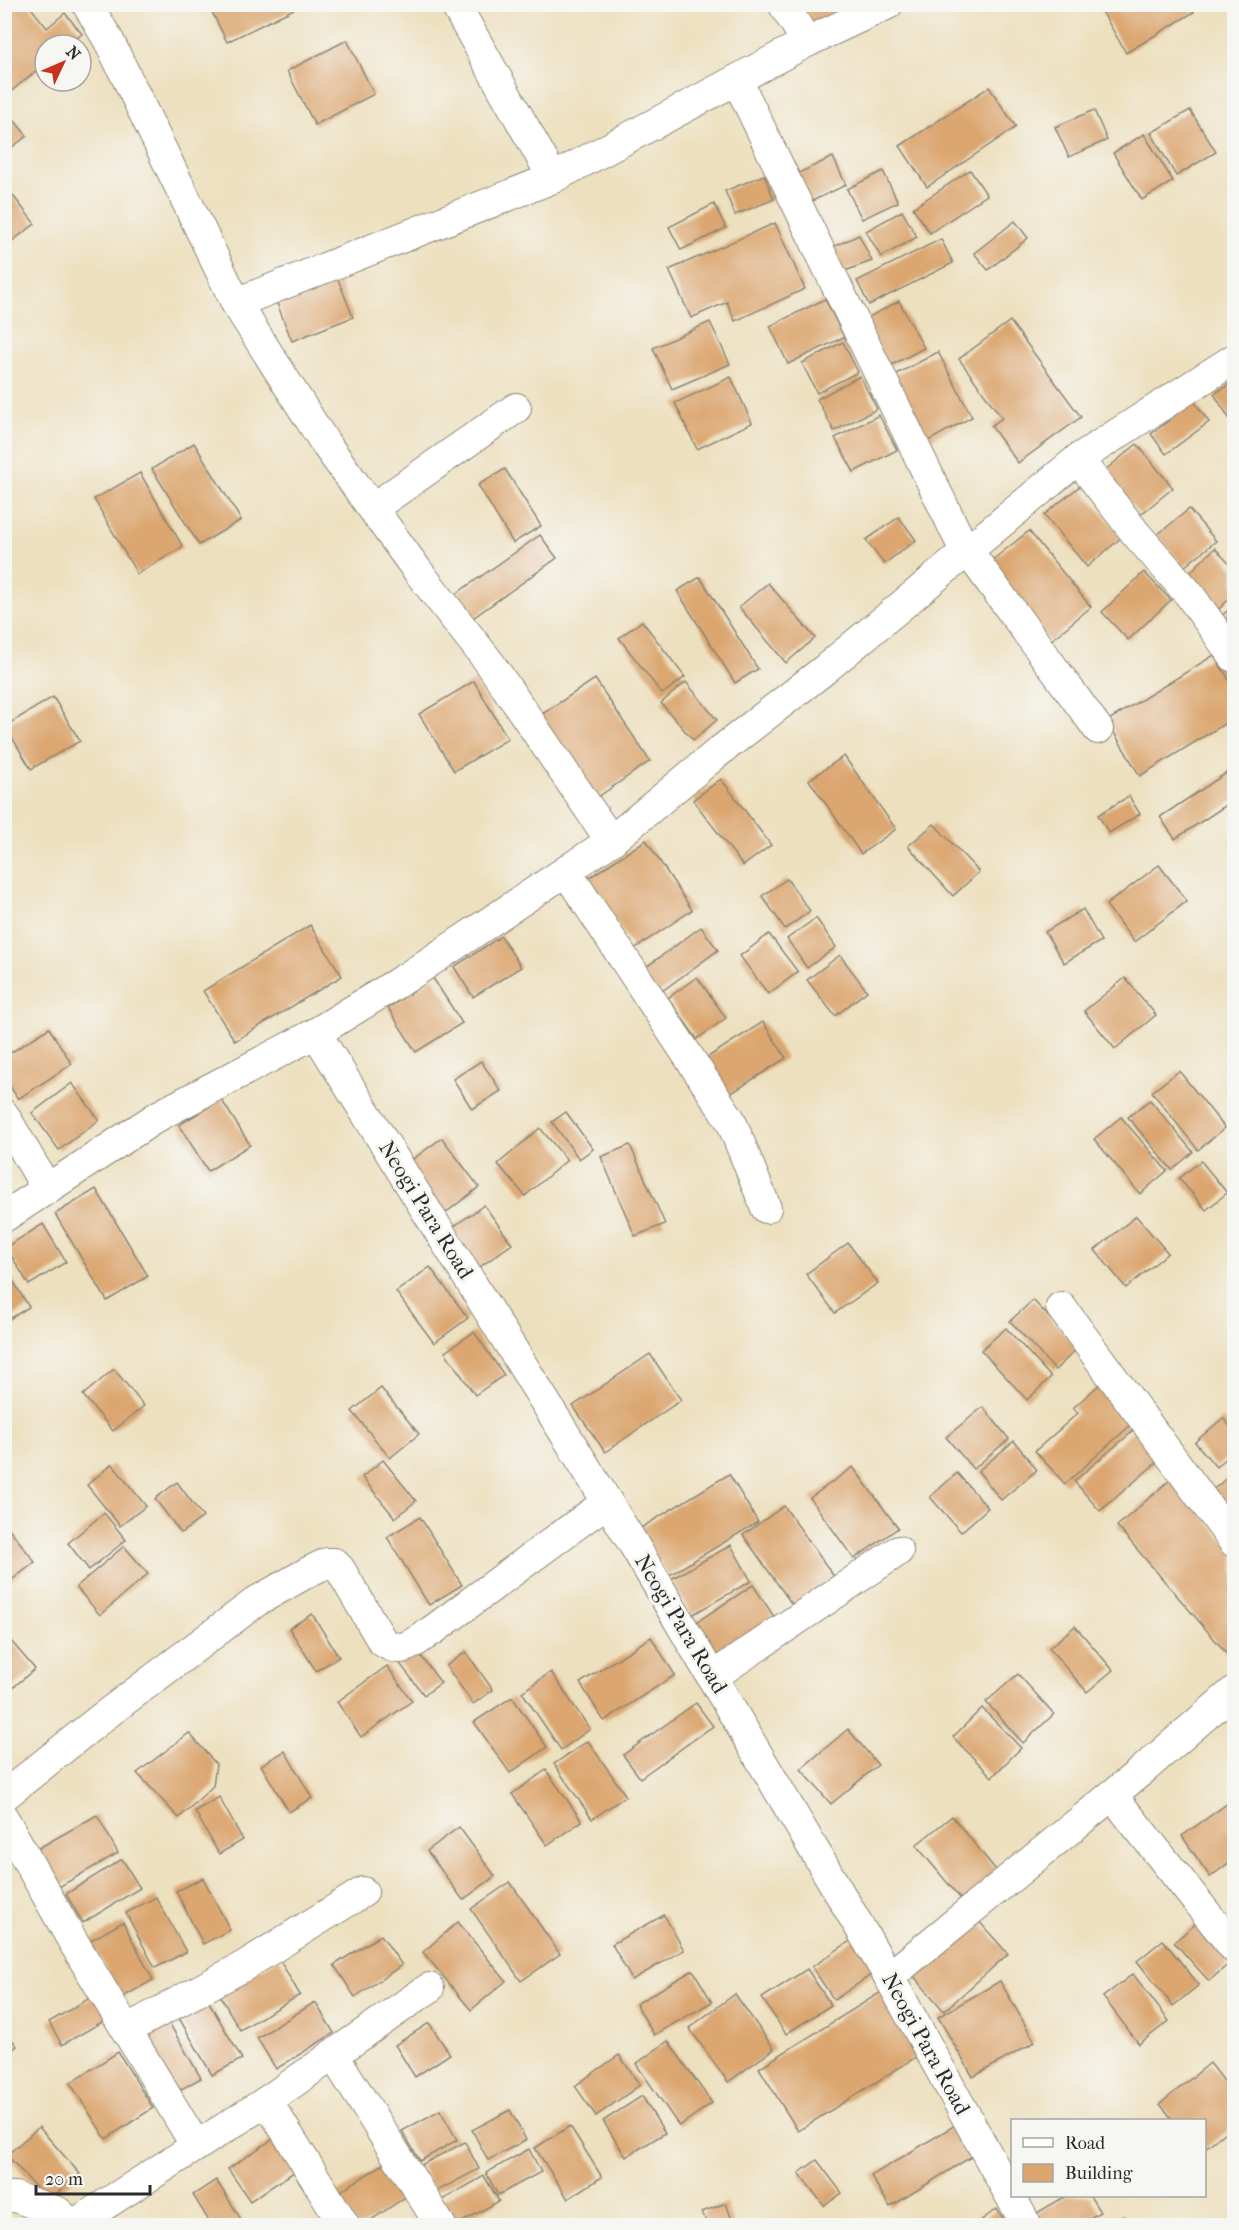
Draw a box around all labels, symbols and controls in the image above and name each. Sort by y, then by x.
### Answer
north arrow [33,33,93,93]
text: N [62,42,85,65]
street label: Neogi Para Road [373,1136,479,1285]
street label: Neogi Para Road [629,1550,733,1699]
street label: Neogi Para Road [876,1969,976,2120]
legend [1011,2119,1206,2197]
text: Road [1065,2133,1105,2154]
scale bar [36,2158,150,2196]
text: Building [1065,2163,1133,2184]
text: 20 m [45,2169,83,2190]

